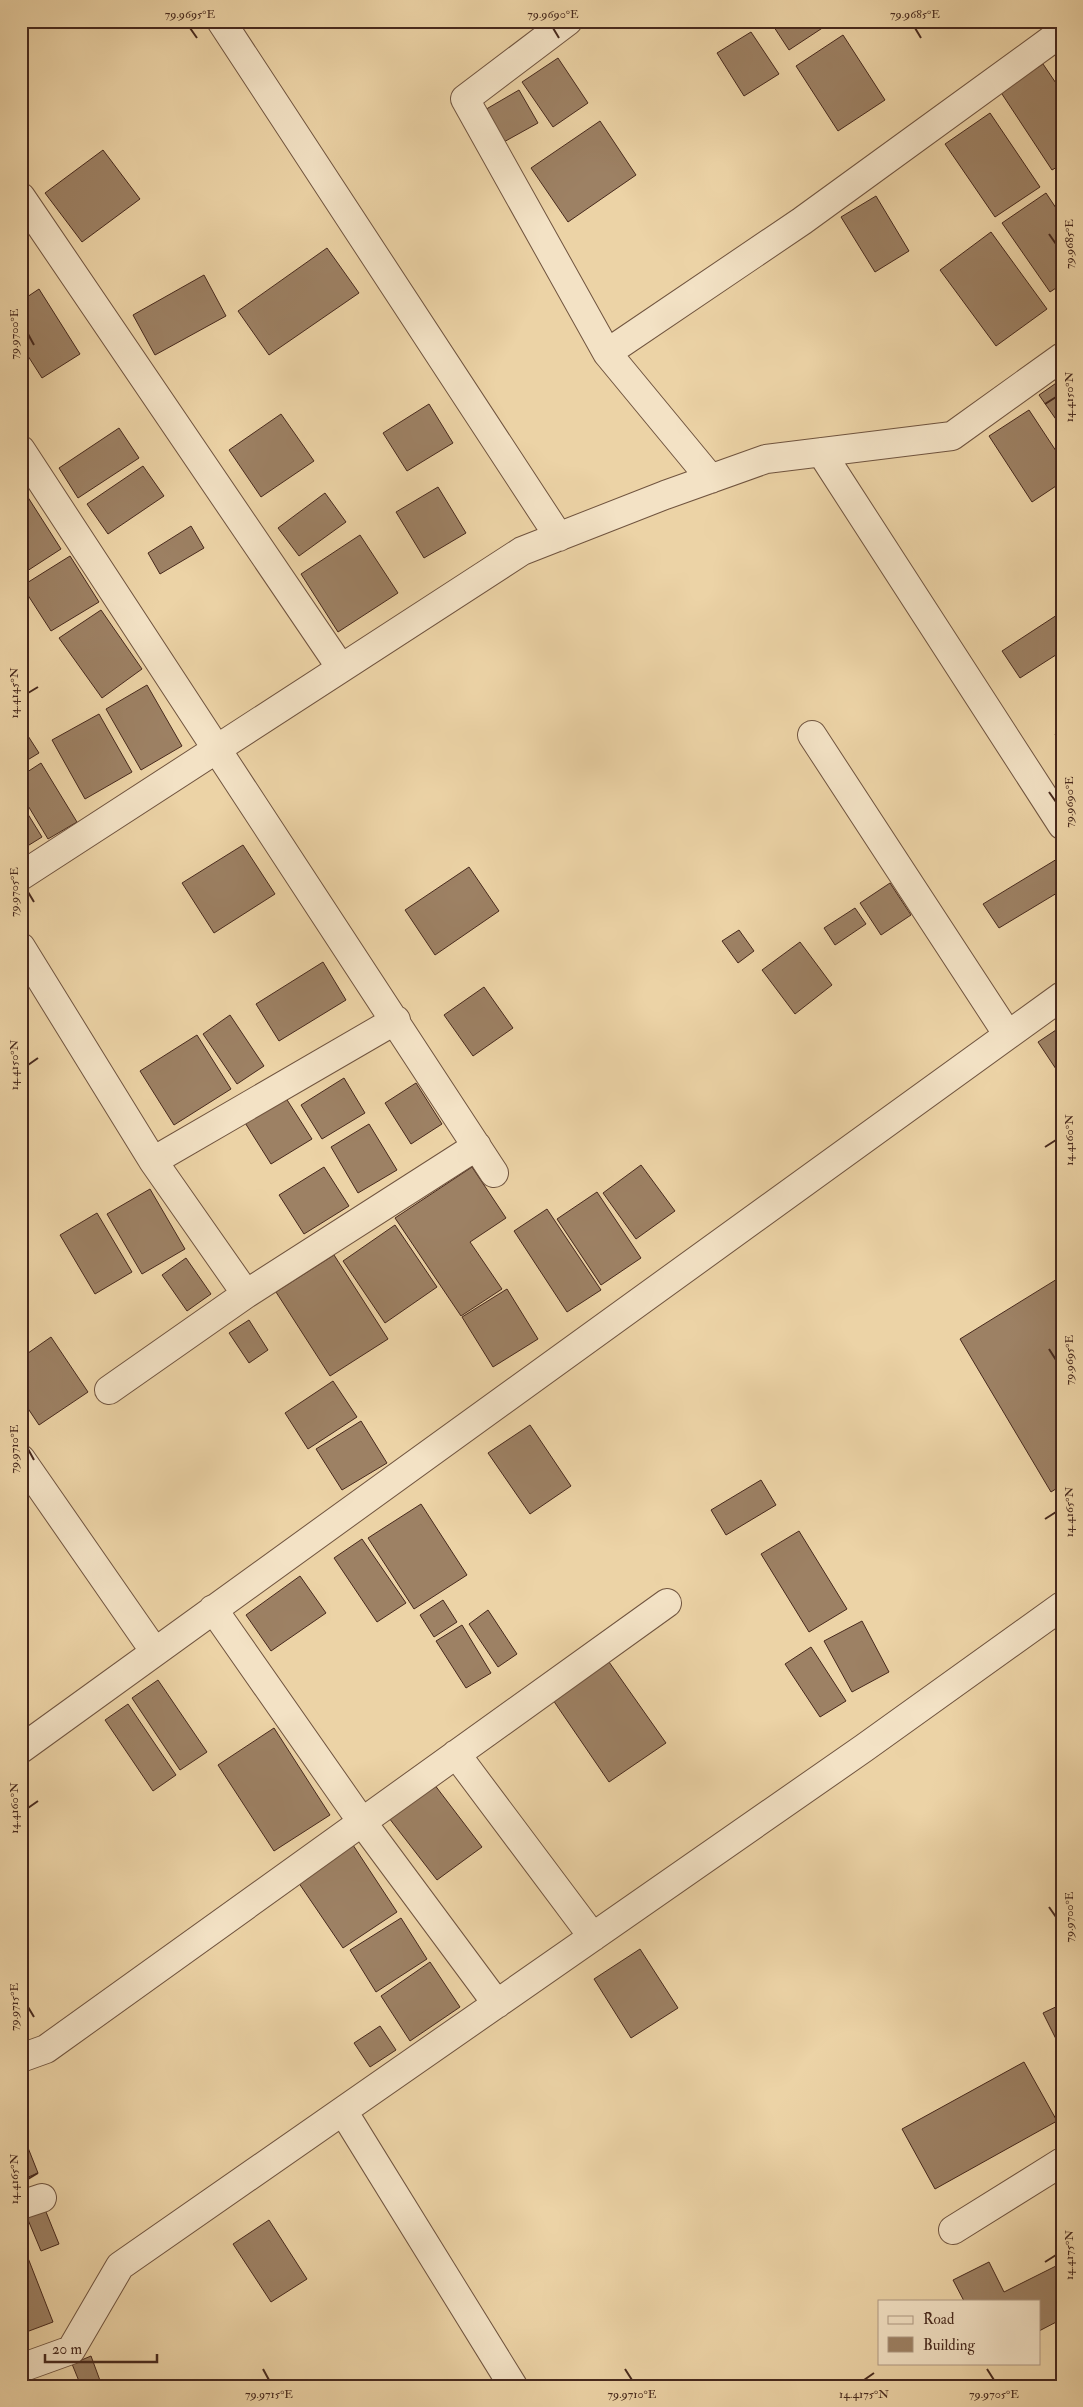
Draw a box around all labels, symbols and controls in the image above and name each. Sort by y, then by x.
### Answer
text: 79.9695°E [165,7,216,22]
text: 79.9690°E [527,7,579,22]
text: 79.9685°E [890,7,940,22]
text: 79.9685°E [1062,219,1077,269]
text: 79.9700°E [7,308,22,359]
text: 14.4150°N [1062,371,1077,422]
text: 14.4145°N [7,667,22,718]
text: 79.9690°E [1062,776,1077,828]
text: 79.9705°E [7,867,22,917]
text: 14.4150°N [7,1039,22,1090]
text: 14.4160°N [1062,1114,1077,1166]
text: 79.9695°E [1062,1334,1077,1385]
text: 79.9710°E [7,1424,22,1473]
text: 14.4165°N [1062,1486,1077,1537]
text: 14.4160°N [7,1782,22,1834]
text: 79.9700°E [1062,1891,1077,1942]
text: 79.9715°E [7,1983,22,2031]
text: 14.4165°N [7,2153,22,2204]
text: 14.4175°N [1062,2230,1077,2280]
legend [878,2300,1040,2364]
text: Road [923,2310,955,2329]
scale bar [45,2332,158,2364]
text: Building [923,2336,975,2355]
text: 20 m [52,2340,82,2359]
text: 79.9715°E [245,2387,293,2402]
text: 79.9710°E [608,2387,657,2402]
text: 14.4175°N [839,2387,889,2402]
text: 79.9705°E [969,2387,1019,2402]

